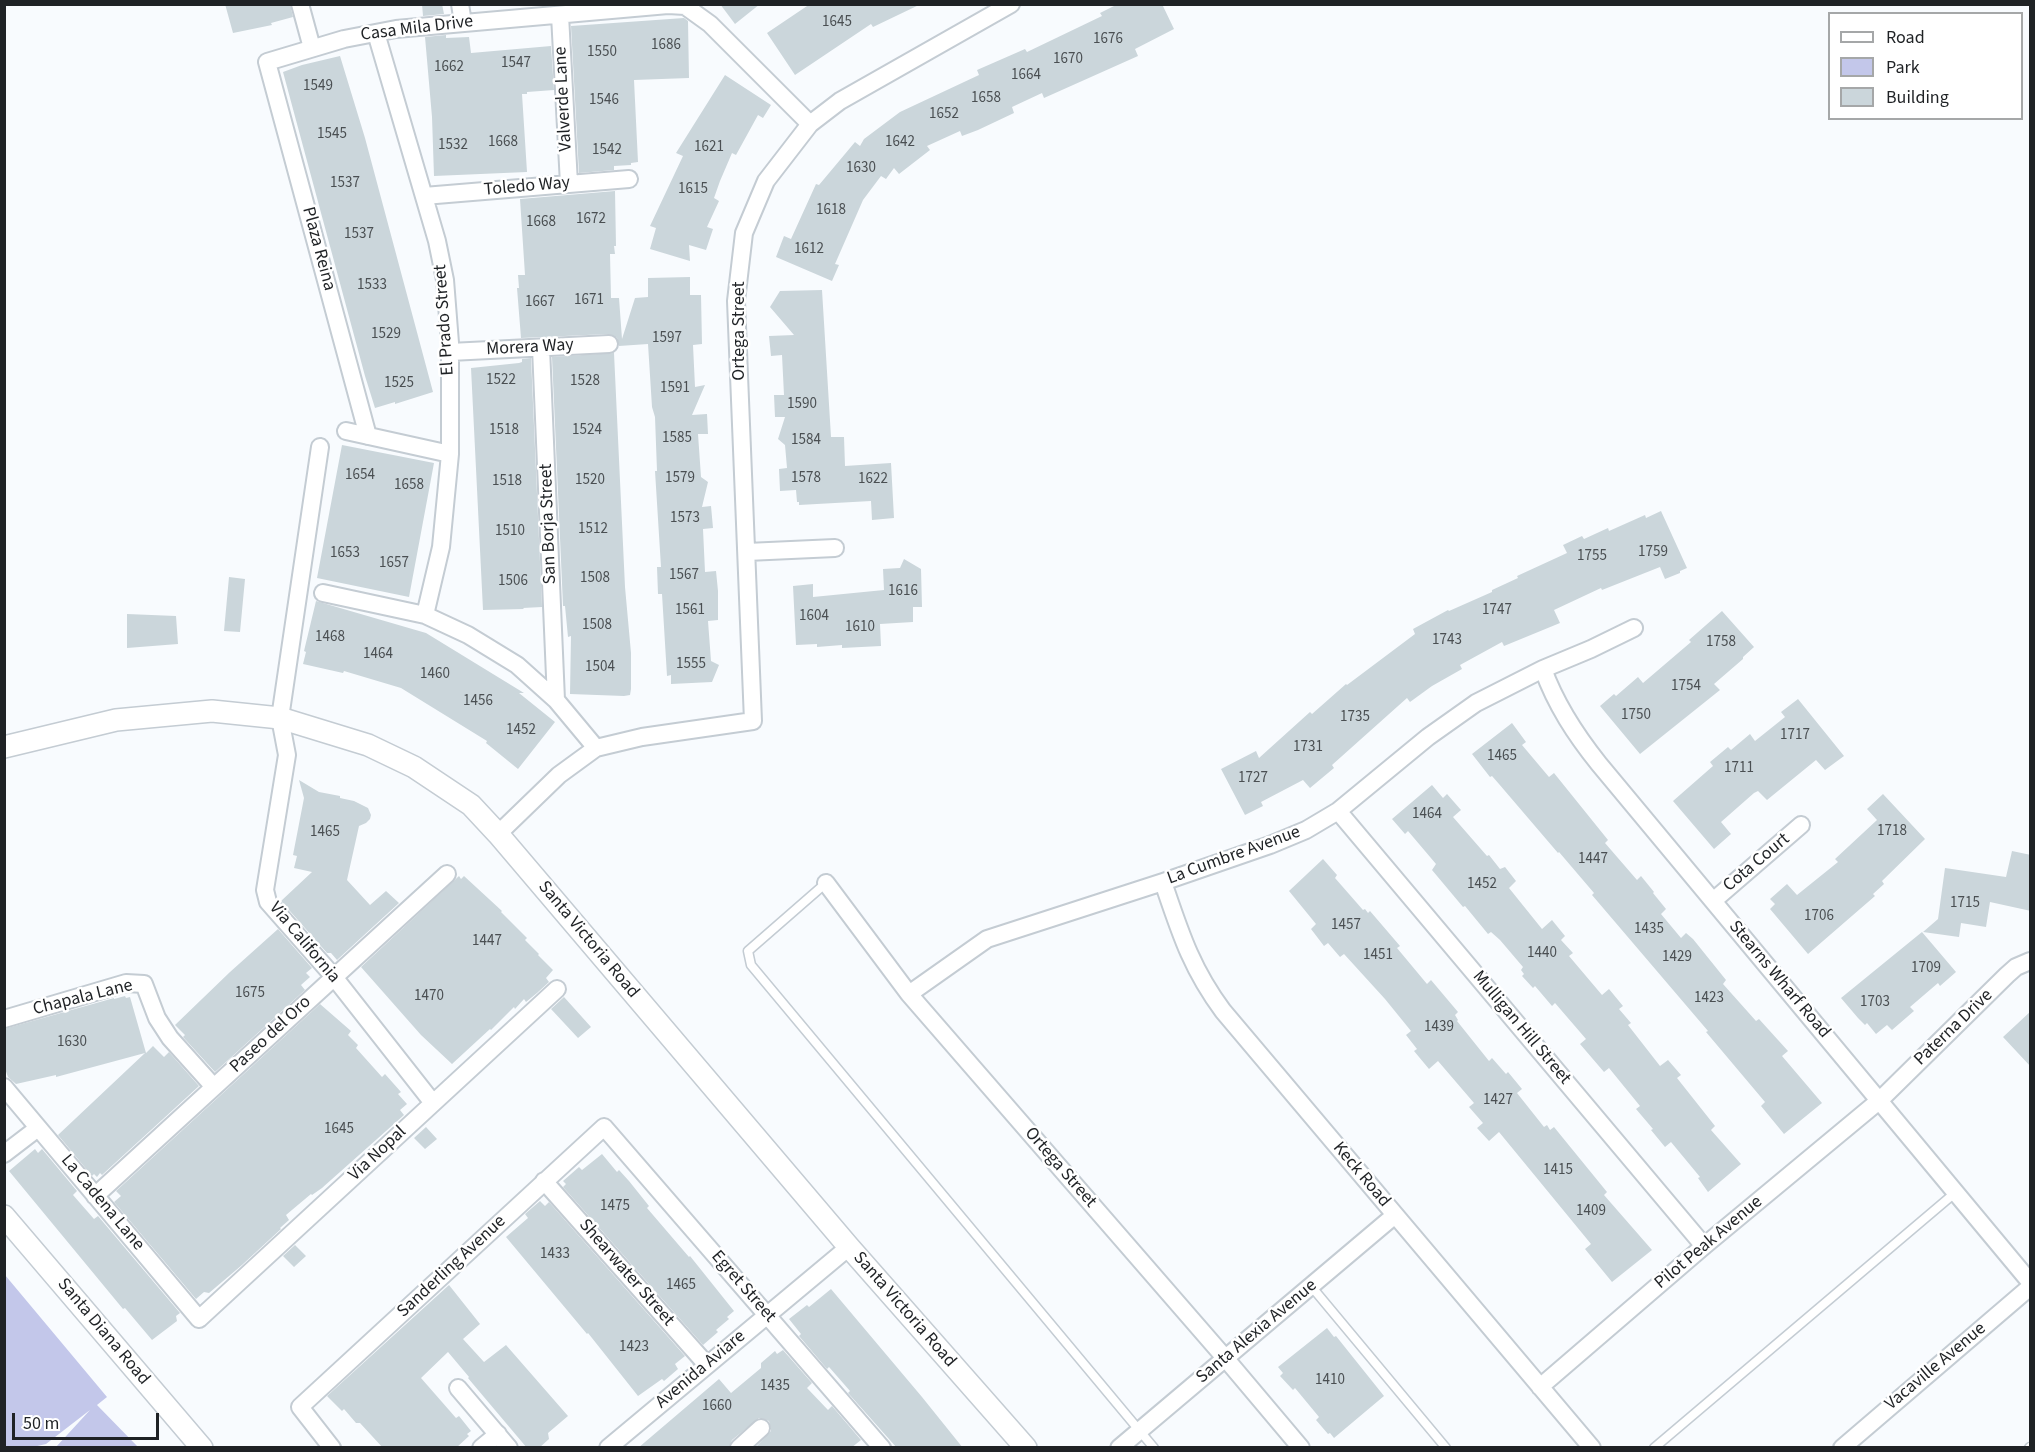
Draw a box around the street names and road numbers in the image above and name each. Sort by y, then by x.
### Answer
street label: Casa Mila Drive [359,11,475,47]
street label: Valverde Lane [550,46,578,152]
street label: Toledo Way [483,172,571,202]
street label: Plaza Reina [296,205,340,293]
street label: El Prado Street [430,264,460,376]
street label: Ortega Street [729,281,751,381]
street label: Morera Way [486,335,574,361]
street label: San Borja Street [536,463,562,585]
street label: La Cumbre Avenue [1164,822,1304,890]
street label: Cota Court [1719,829,1795,897]
street label: Santa Victoria Road [533,877,643,1003]
street label: Via California [264,898,344,988]
street label: Stearns Wharf Road [1724,917,1834,1043]
street label: Mulligan Hill Street [1467,967,1575,1089]
street label: Chapala Lane [31,975,135,1021]
street label: Paterna Drive [1910,985,1998,1071]
street label: Paseo del Oro [226,992,316,1078]
street label: Via Nopal [345,1122,411,1186]
street label: Ortega Street [1019,1123,1101,1213]
street label: Keck Road [1327,1138,1395,1212]
street label: La Cadena Lane [56,1151,148,1255]
street label: Pilot Peak Avenue [1651,1192,1767,1294]
street label: Sanderling Avenue [393,1211,511,1323]
street label: Shearwater Street [574,1215,678,1331]
street label: Egret Street [706,1247,780,1327]
street label: Santa Victoria Road [848,1248,960,1372]
street label: Santa Diana Road [52,1274,154,1390]
street label: Santa Alexia Avenue [1192,1275,1322,1389]
street label: Vacaville Avenue [1881,1319,1991,1415]
street label: Avenida Aviare [652,1326,750,1414]

